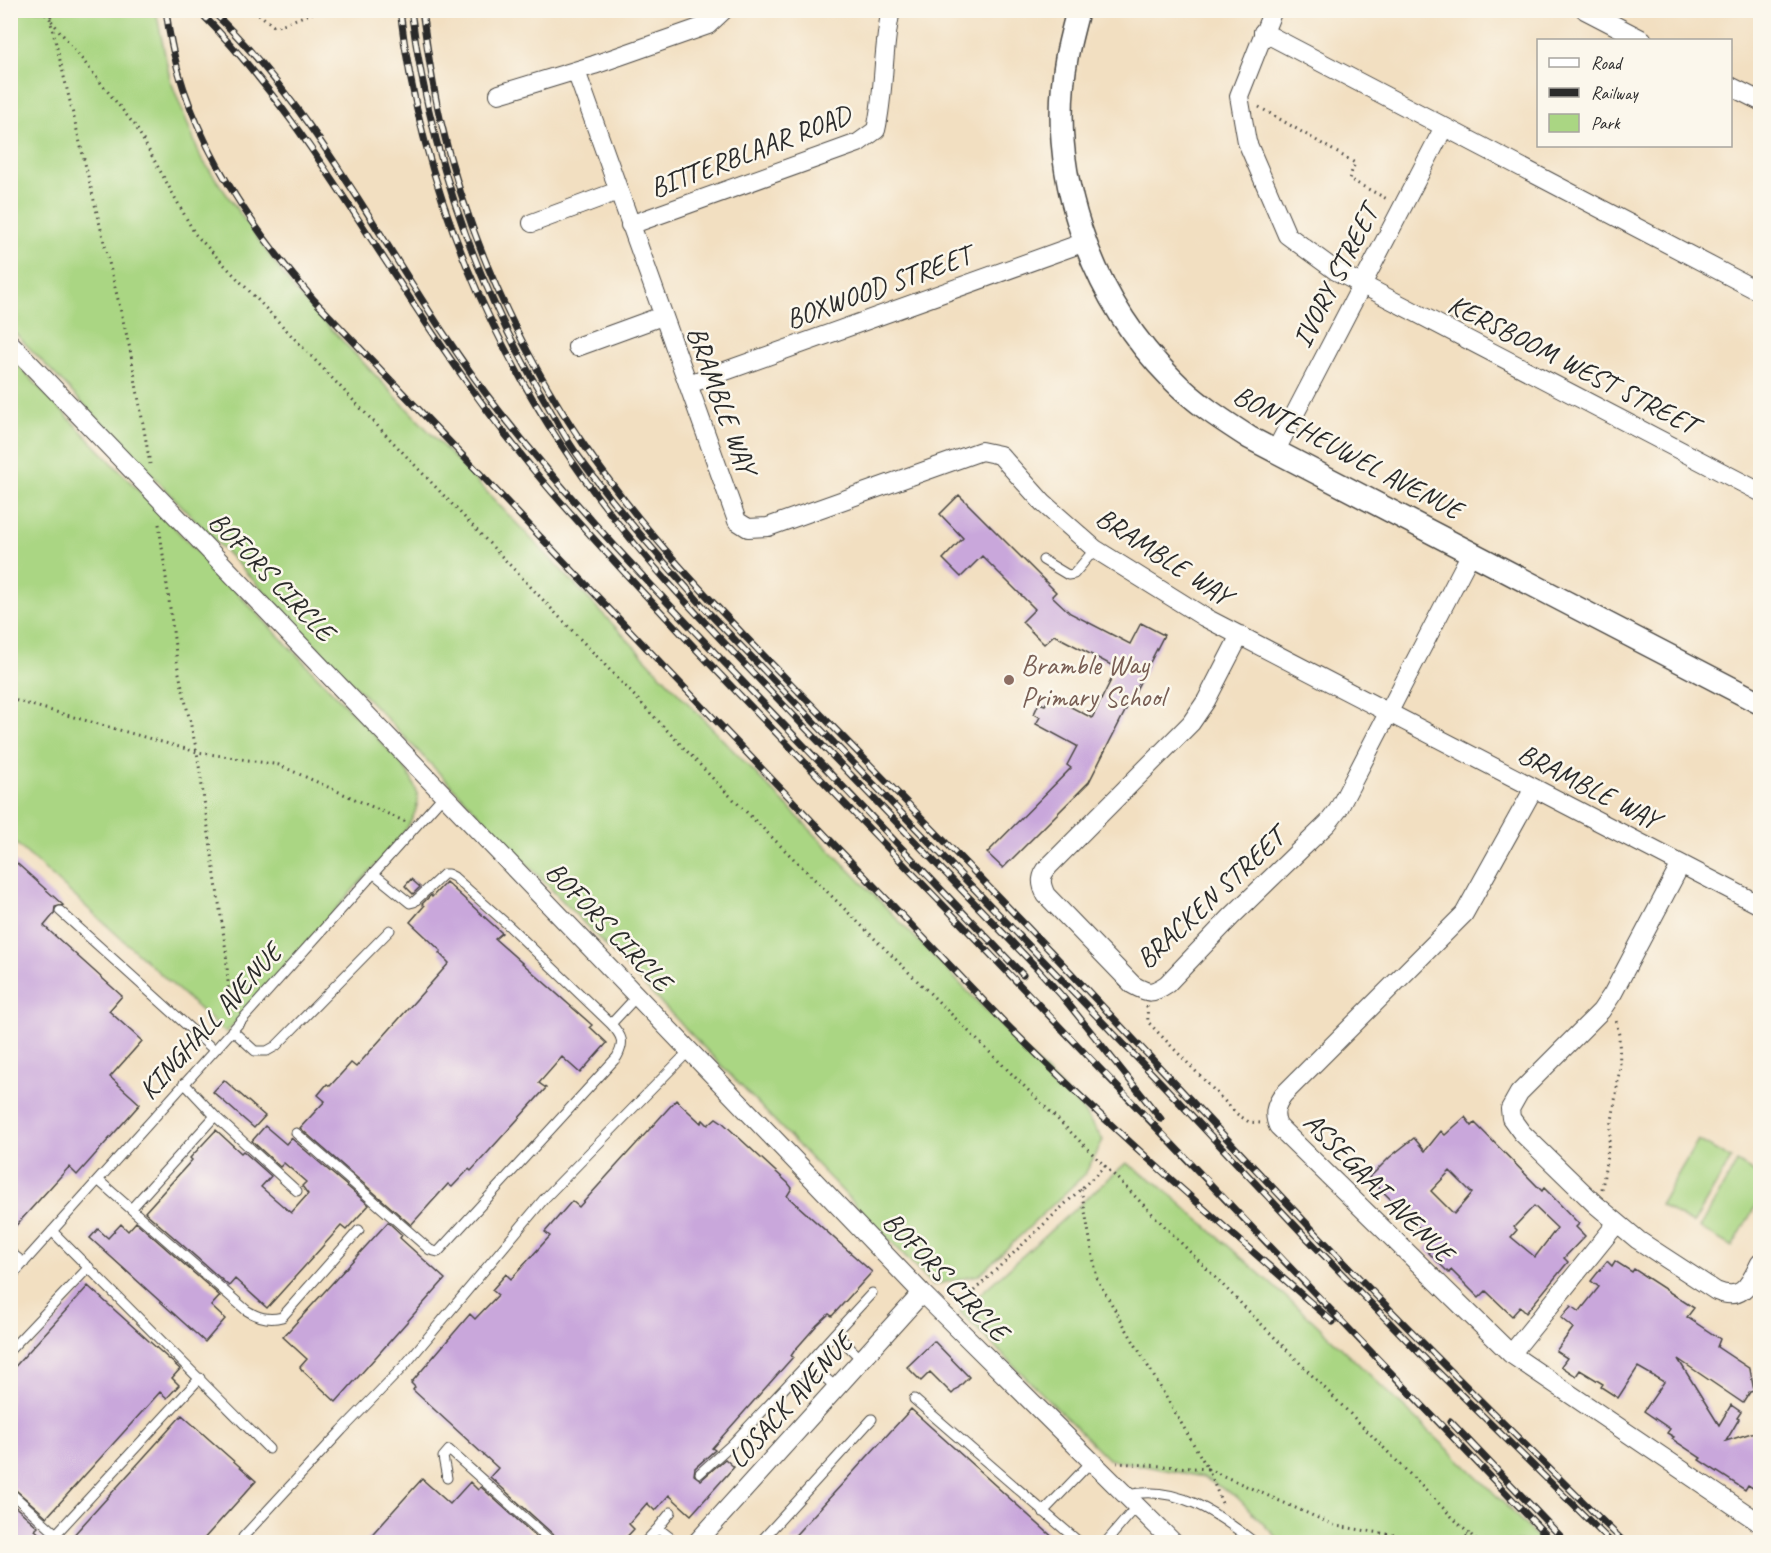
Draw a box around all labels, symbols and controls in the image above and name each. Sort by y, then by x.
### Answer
legend [1537,39,1732,147]
text: Road [1591,52,1624,74]
text: Railway [1591,82,1639,104]
street label: BITTERBLAAR ROAD [645,96,858,205]
text: Park [1591,112,1621,134]
street label: IVORY STREET [1284,193,1389,353]
street label: BOXWOOD STREET [781,235,982,337]
street label: KERSBOOM WEST STREET [1443,286,1710,445]
street label: BRAMBLE WAY [679,321,767,484]
street label: BONTEHEUWEL AVENUE [1228,377,1472,529]
street label: BRAMBLE WAY [1090,499,1243,616]
street label: BOFORS CIRCLE [202,504,345,650]
place label: Bramble Way Primary School [1021,647,1170,714]
marker: Bramble Way Primary School [1002,673,1016,687]
street label: BRAMBLE WAY [1512,735,1671,839]
street label: BRACKEN STREET [1129,815,1297,976]
street label: BOFORS CIRCLE [539,854,682,1000]
street label: KINGHALL AVENUE [131,933,292,1106]
street label: ASSEGAAI AVENUE [1296,1104,1464,1272]
street label: BOFORS CIRCLE [876,1204,1019,1350]
street label: LOSACK AVENUE [720,1322,863,1475]

